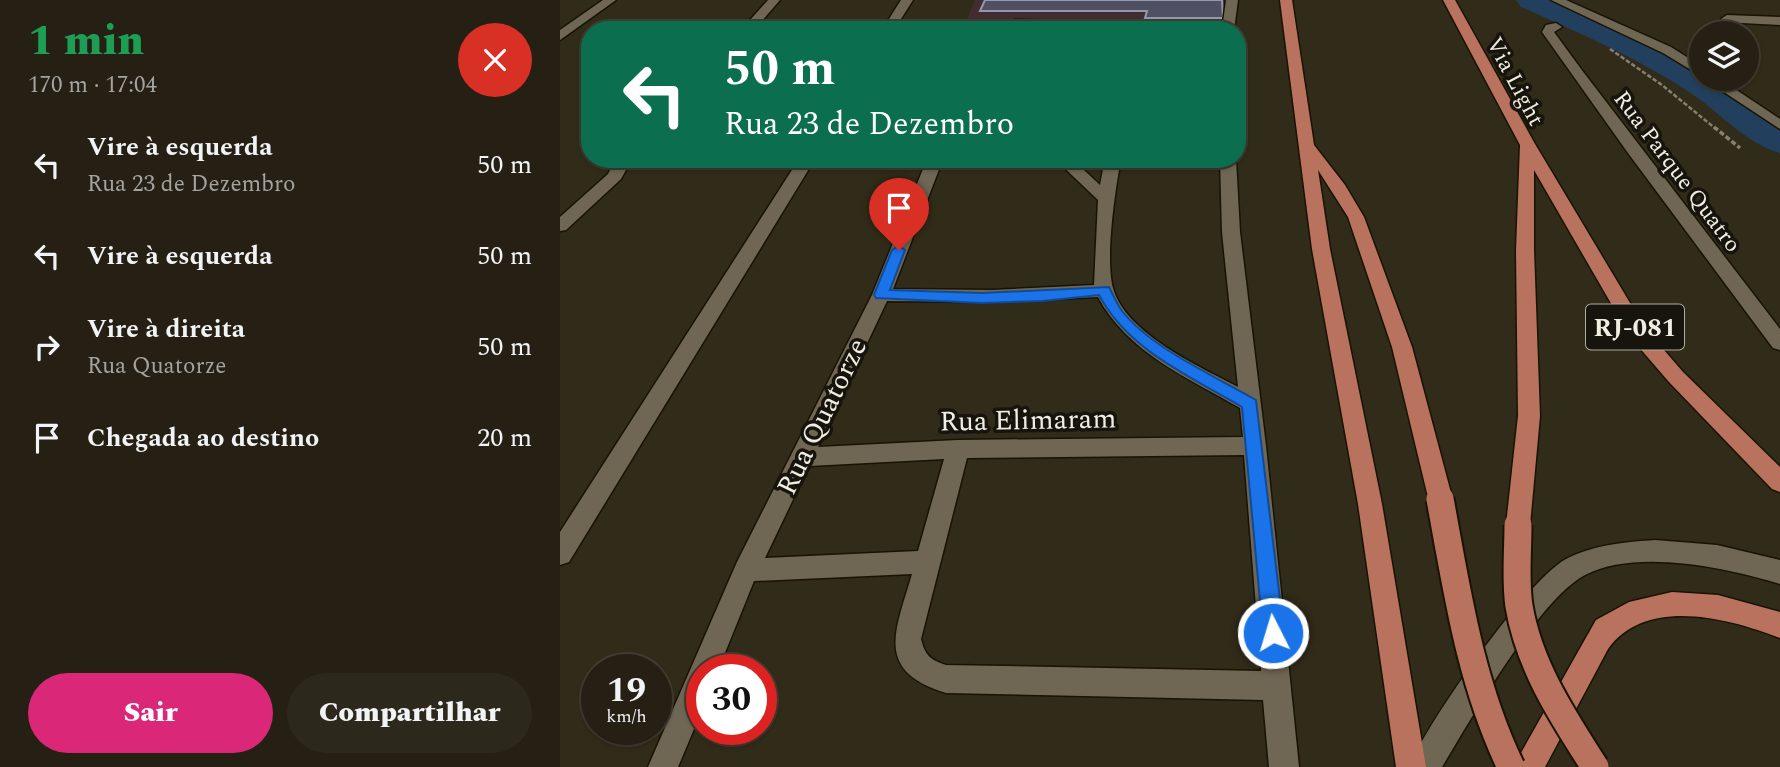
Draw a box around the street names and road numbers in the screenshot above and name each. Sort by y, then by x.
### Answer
street label: Via Light [1476,31,1553,133]
street label: Rua Parque Quatro [1604,84,1749,260]
road number: RJ-081 [1586,304,1684,350]
street label: Rua Quatorze [766,331,879,502]
street label: Rua Elimaram [939,397,1117,444]

